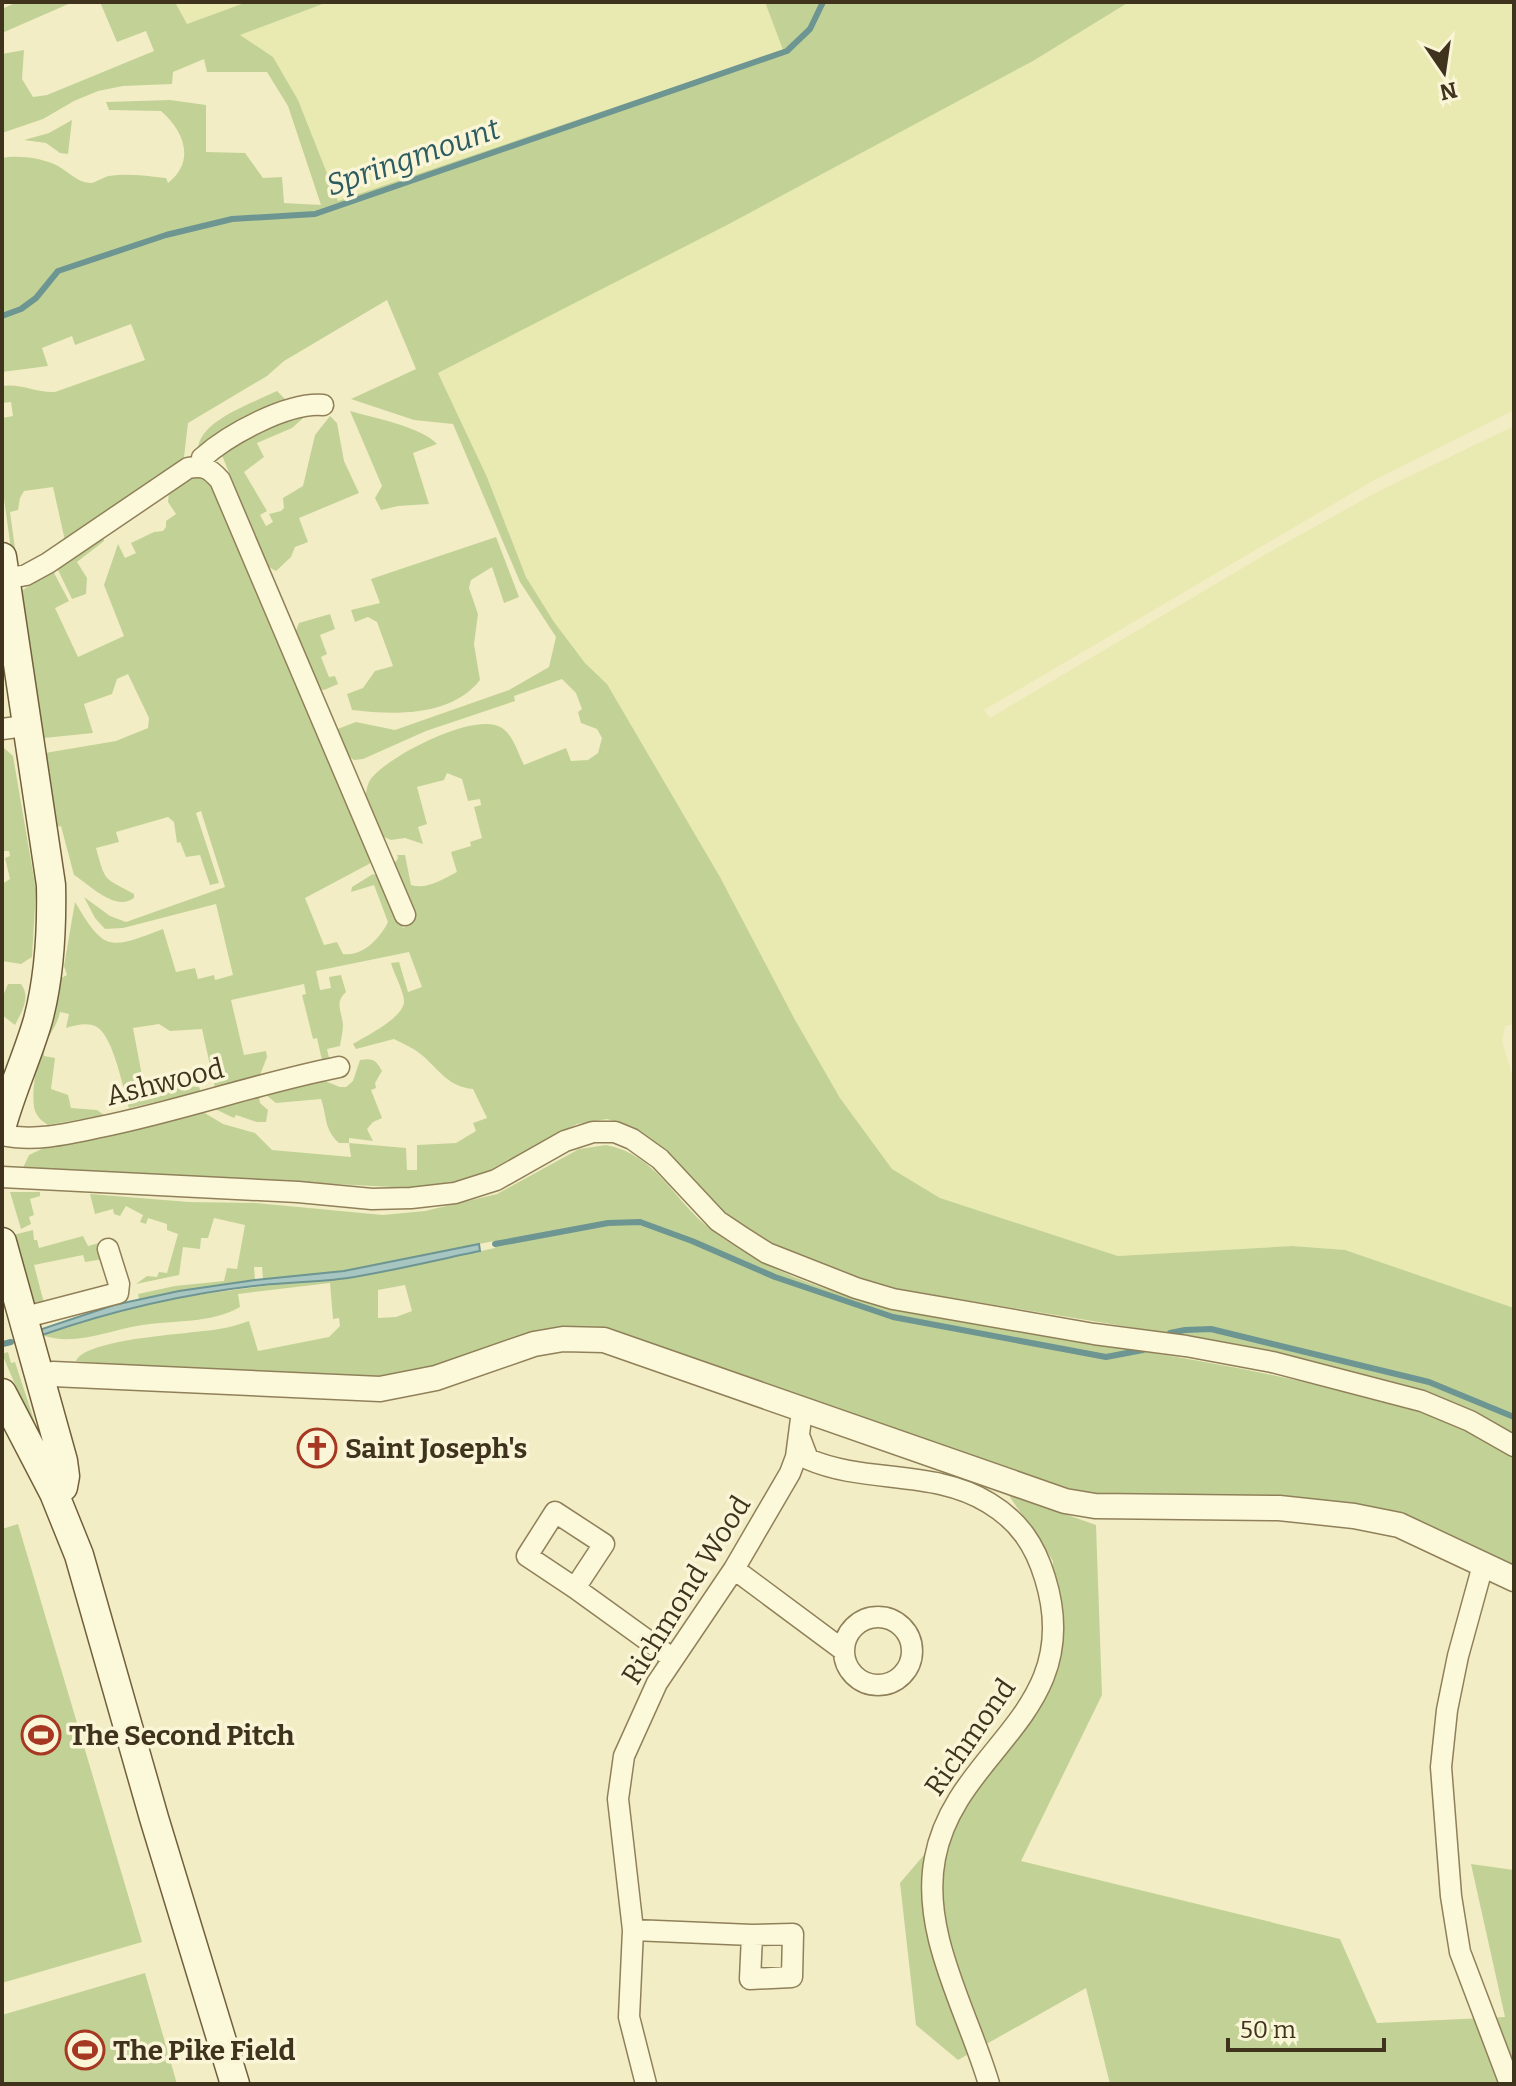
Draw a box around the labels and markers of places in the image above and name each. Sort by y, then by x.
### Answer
church icon: Saint Joseph's [296,1427,338,1469]
place label: Saint Joseph's [345,1432,527,1465]
sports icon: The Second Pitch [20,1714,62,1756]
place label: The Second Pitch [69,1719,295,1752]
sports icon: The Pike Field [64,2029,106,2071]
place label: The Pike Field [113,2034,295,2067]

